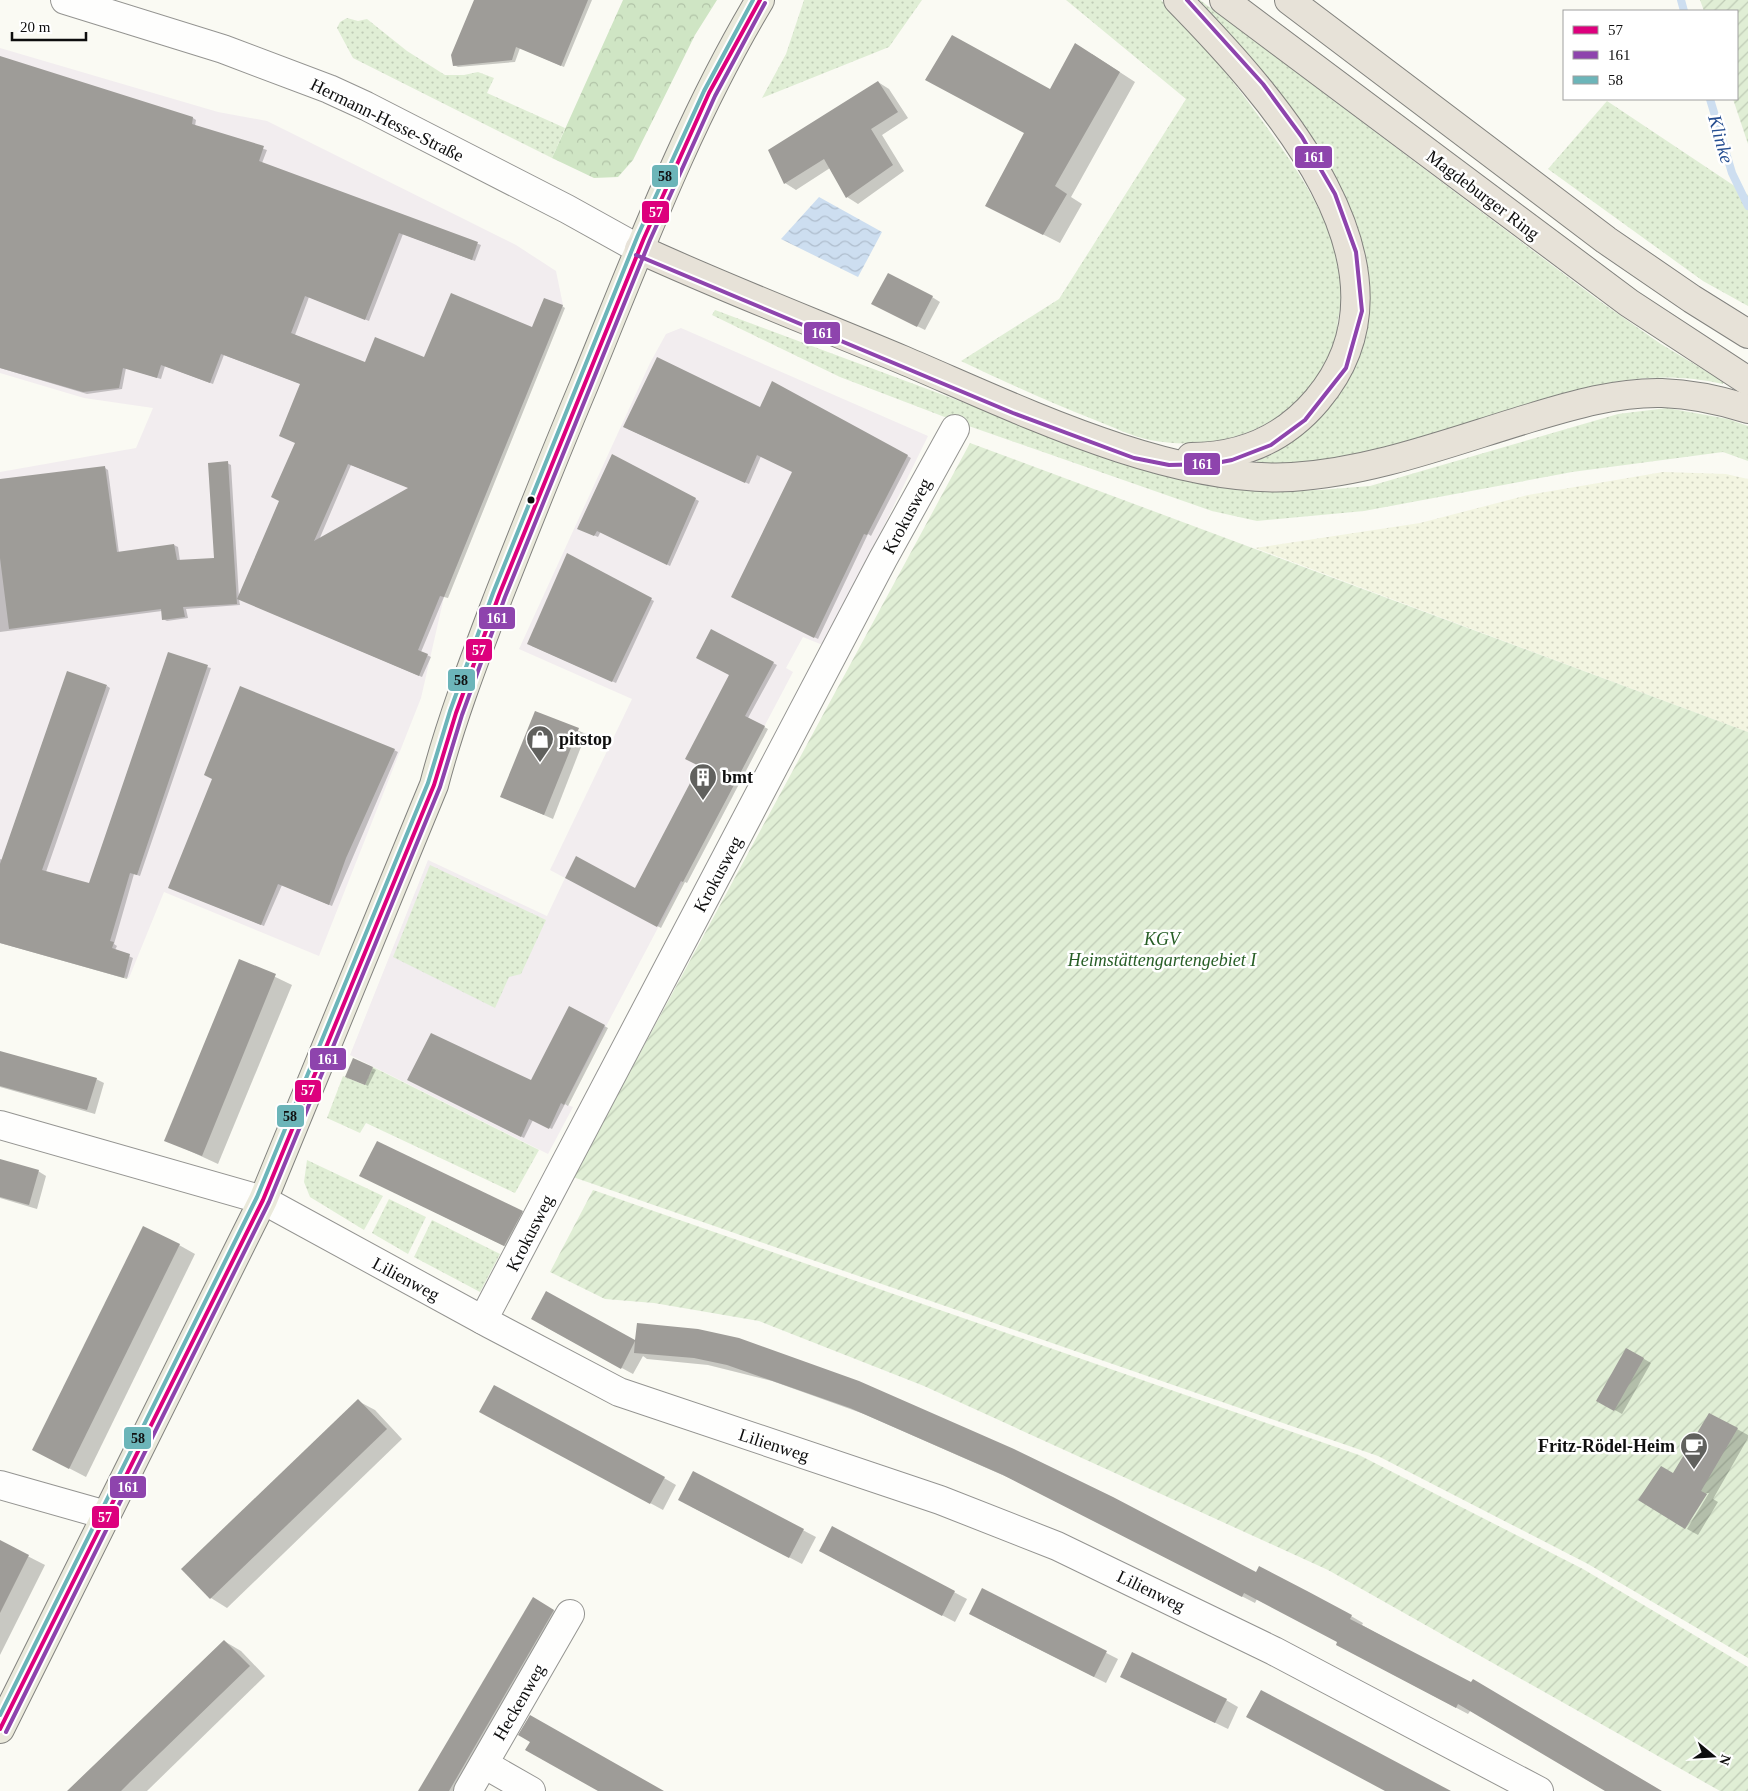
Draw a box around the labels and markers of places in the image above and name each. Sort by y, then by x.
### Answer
unlabelled marker [526,495,536,505]
shop icon: pitstop [525,724,555,763]
place label: pitstop [559,729,612,749]
building icon: bmt [688,762,718,801]
place label: bmt [722,767,753,787]
cafe icon: Fritz-Rödel-Heim [1679,1431,1709,1470]
place label: Fritz-Rödel-Heim [1538,1436,1675,1456]

